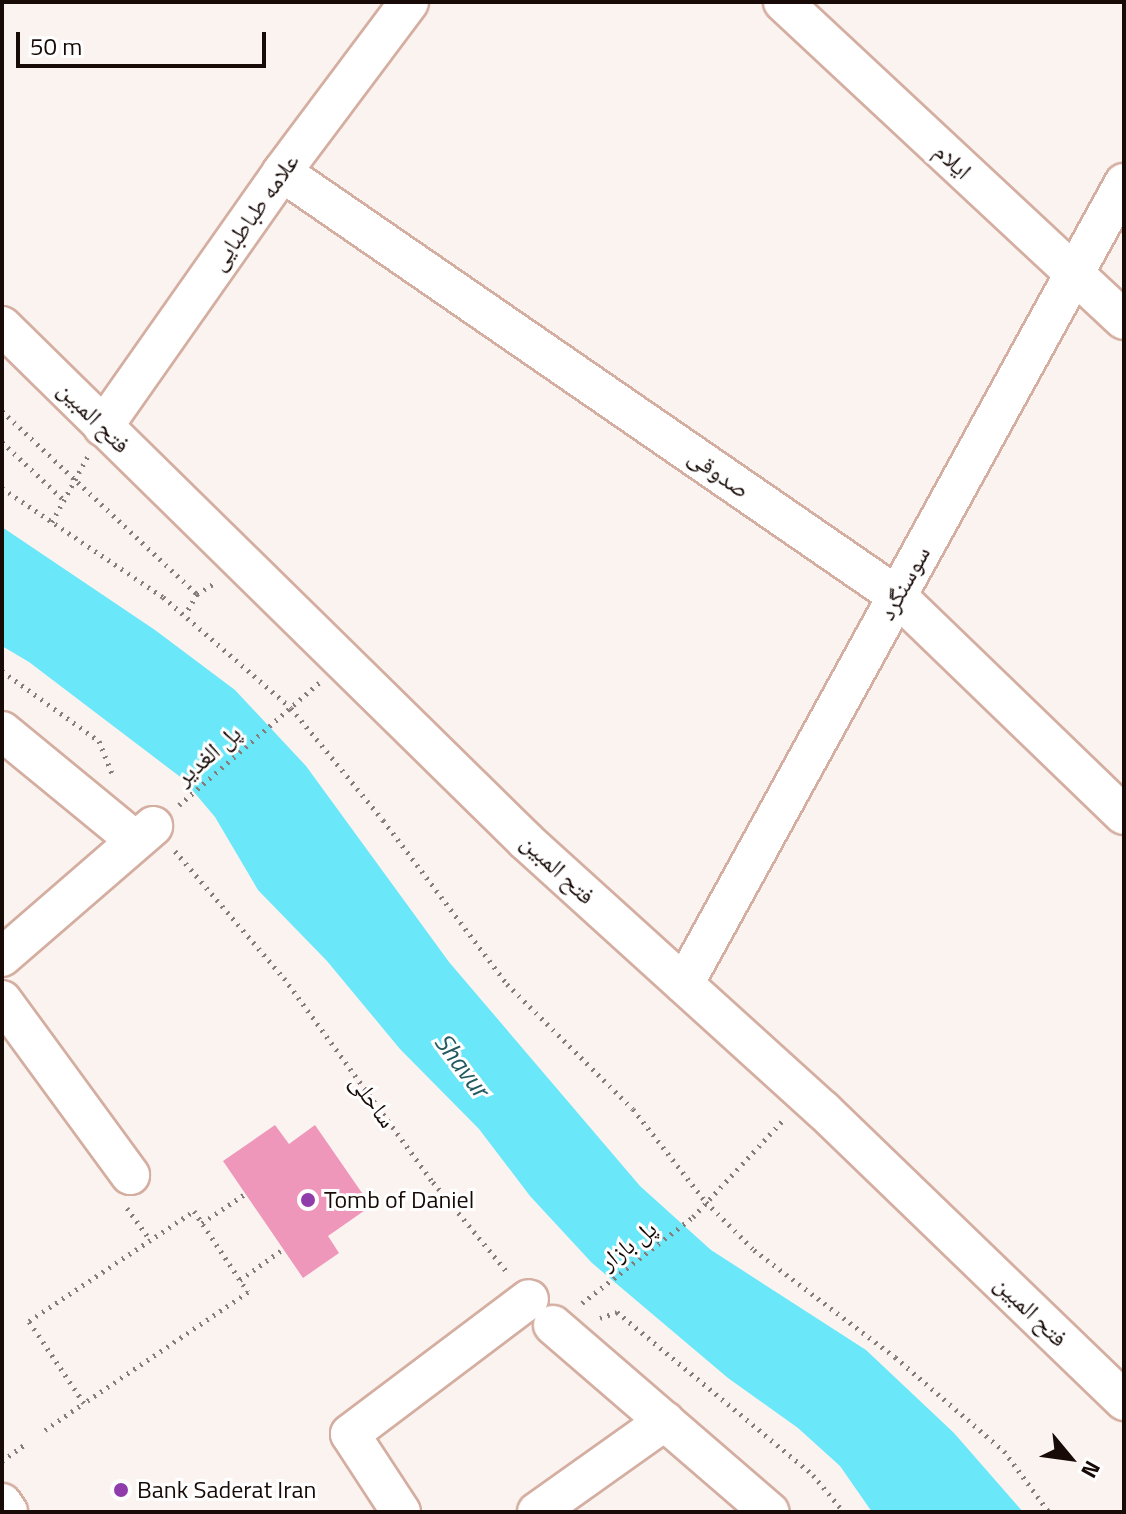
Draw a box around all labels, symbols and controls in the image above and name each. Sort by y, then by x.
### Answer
scale bar [20,16,270,66]
text: 50 m [30,28,82,64]
street label: ایلام [928,137,978,185]
street label: علامه طباطبایی [203,148,305,276]
street label: فتح المبین [52,375,136,459]
street label: صدوقی [683,442,755,504]
street label: سوسنگرد [872,541,936,625]
street label: پل الغدیر [169,719,247,791]
street label: فتح المبین [515,828,601,910]
water label: Shavur [428,1027,496,1103]
street label: ساحلی [344,1068,402,1134]
place label: Tomb of Daniel [324,1186,474,1214]
marker: Tomb of Daniel [299,1191,317,1209]
street label: پل بازار [594,1214,662,1276]
street label: فتح المبین [988,1269,1074,1353]
north arrow [1030,1418,1110,1498]
text: N [1072,1455,1110,1485]
place label: Bank Saderat Iran [137,1476,316,1504]
marker: Bank Saderat Iran [112,1481,130,1499]

